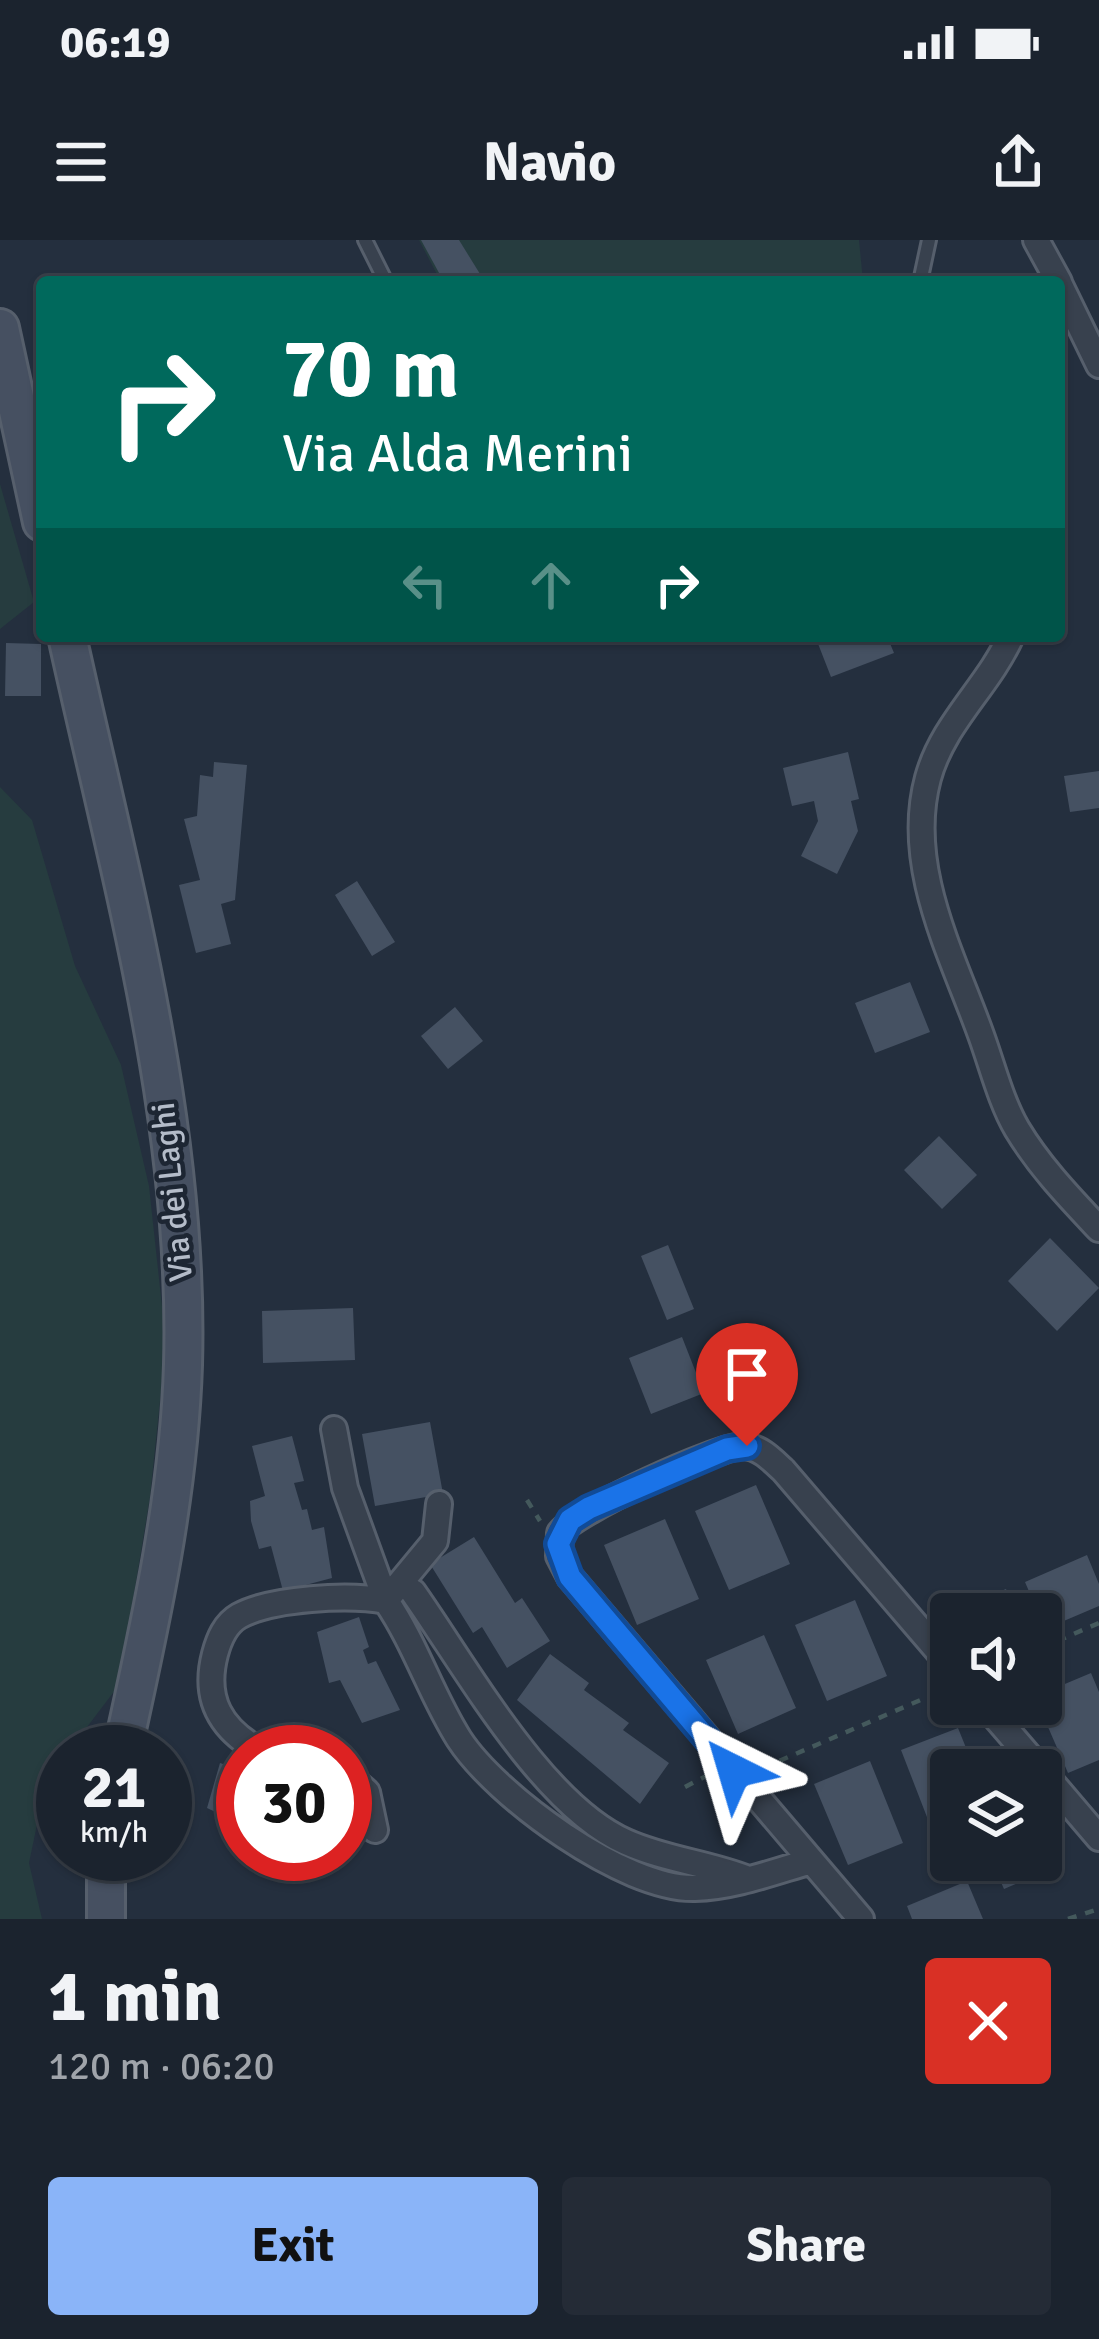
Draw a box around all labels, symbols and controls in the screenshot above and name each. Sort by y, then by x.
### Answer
text: 06:19 [60,15,170,70]
icon: menu [48,129,114,195]
text: Navio [483,129,616,196]
icon: share [985,129,1051,195]
text: 70 m [282,317,459,421]
icon: right [84,324,240,480]
text: Via Alda Merini [282,420,633,487]
icon: left [392,552,458,618]
icon: ahead [518,552,584,618]
icon: right [644,552,710,618]
street label: Via dei Laghi [143,1100,202,1283]
pin [696,1323,798,1446]
icon: arrive [714,1341,780,1407]
map controls [930,1593,1062,1881]
button: sound [930,1593,1062,1725]
position arrow [671,1708,797,1834]
speed limit sign: 30 [216,1725,372,1881]
button: layers [930,1749,1062,1881]
text: 21 [82,1751,146,1825]
text: km/h [80,1814,148,1851]
text: 1 min [48,1952,222,2041]
button: close [925,1958,1051,2084]
text: 120 m · 06:20 [48,2042,275,2090]
button: Exit [48,2177,538,2315]
button: Share [562,2177,1051,2315]

